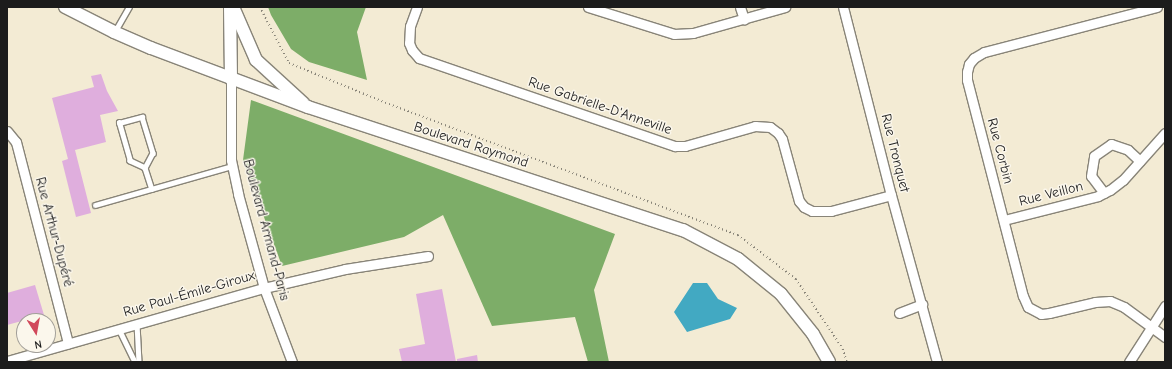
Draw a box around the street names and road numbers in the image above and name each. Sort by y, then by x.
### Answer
street label: Rue Gabrielle-D'Anneville [526,74,674,138]
street label: Rue Tronquet [877,112,913,194]
street label: Rue Corbin [983,116,1017,186]
street label: Boulevard Raymond [412,119,530,171]
street label: Boulevard Armand-Paris [239,157,293,303]
street label: Rue Arthur-Dupéré [31,175,77,289]
street label: Rue Veillon [1017,178,1085,210]
street label: Rue Paul-Émile-Giroux [121,267,257,321]

